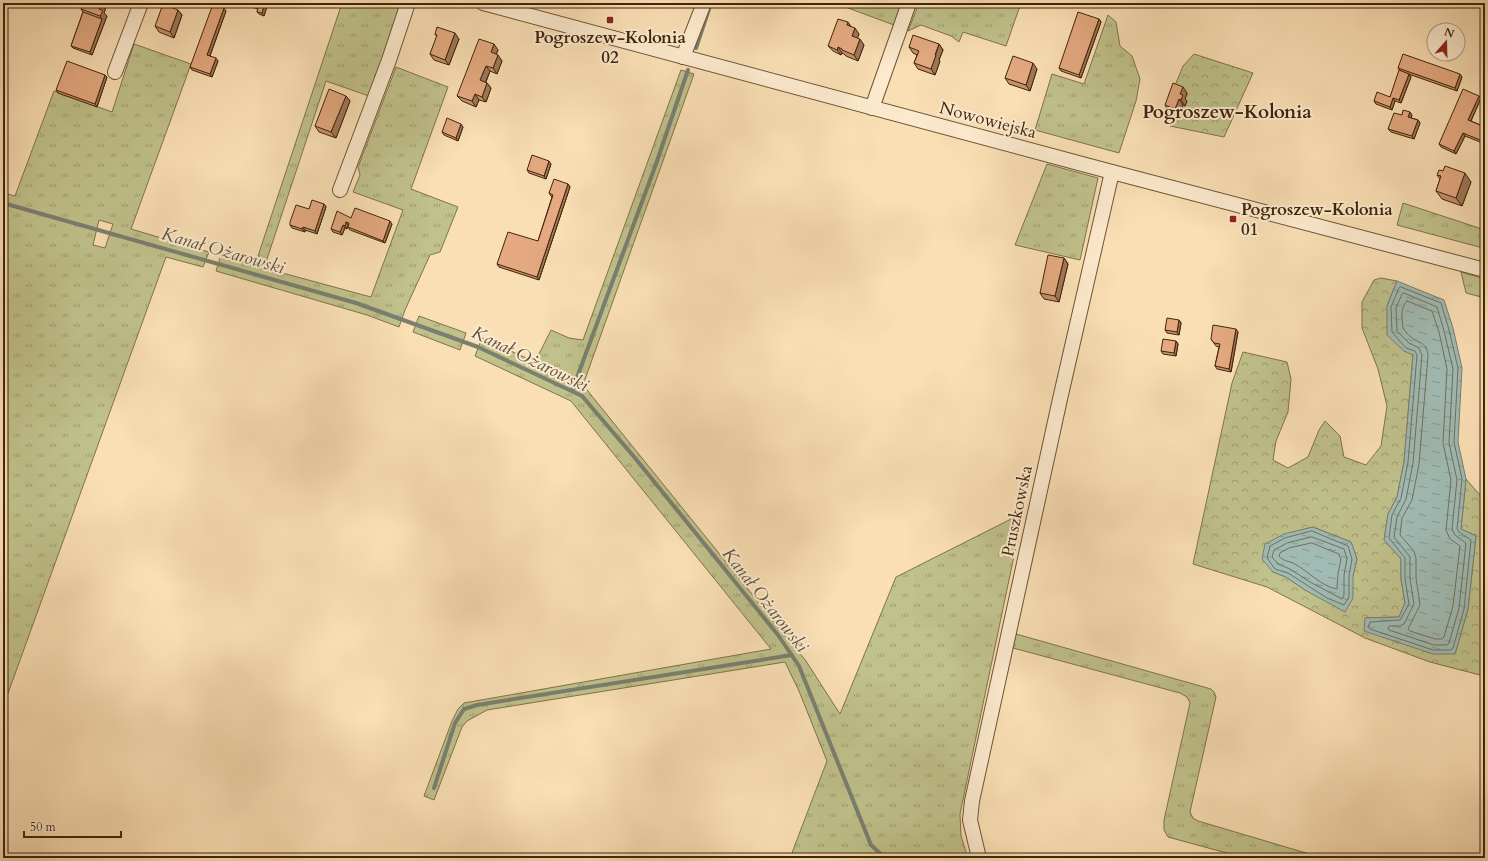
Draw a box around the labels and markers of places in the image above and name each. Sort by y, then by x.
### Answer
marker: Pogroszew-Kolonia 02 [605,15,615,25]
place label: Pogroszew-Kolonia 02 [534,26,686,69]
place label: Pogroszew-Kolonia 01 [1241,198,1393,241]
marker: Pogroszew-Kolonia 01 [1228,214,1238,224]

